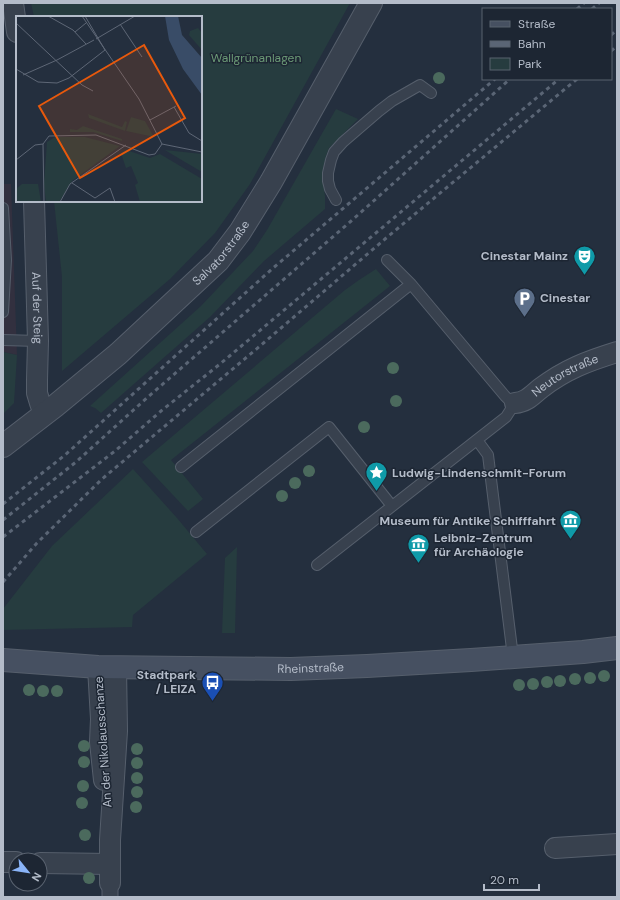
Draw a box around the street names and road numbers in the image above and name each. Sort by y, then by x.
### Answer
street label: Salvatorstraße [189,217,253,289]
street label: Auf der Steig [28,272,46,344]
street label: Neutorstraße [528,351,601,400]
street label: Rheinstraße [277,659,345,677]
street label: An der Nikolausschanze [90,676,116,808]

